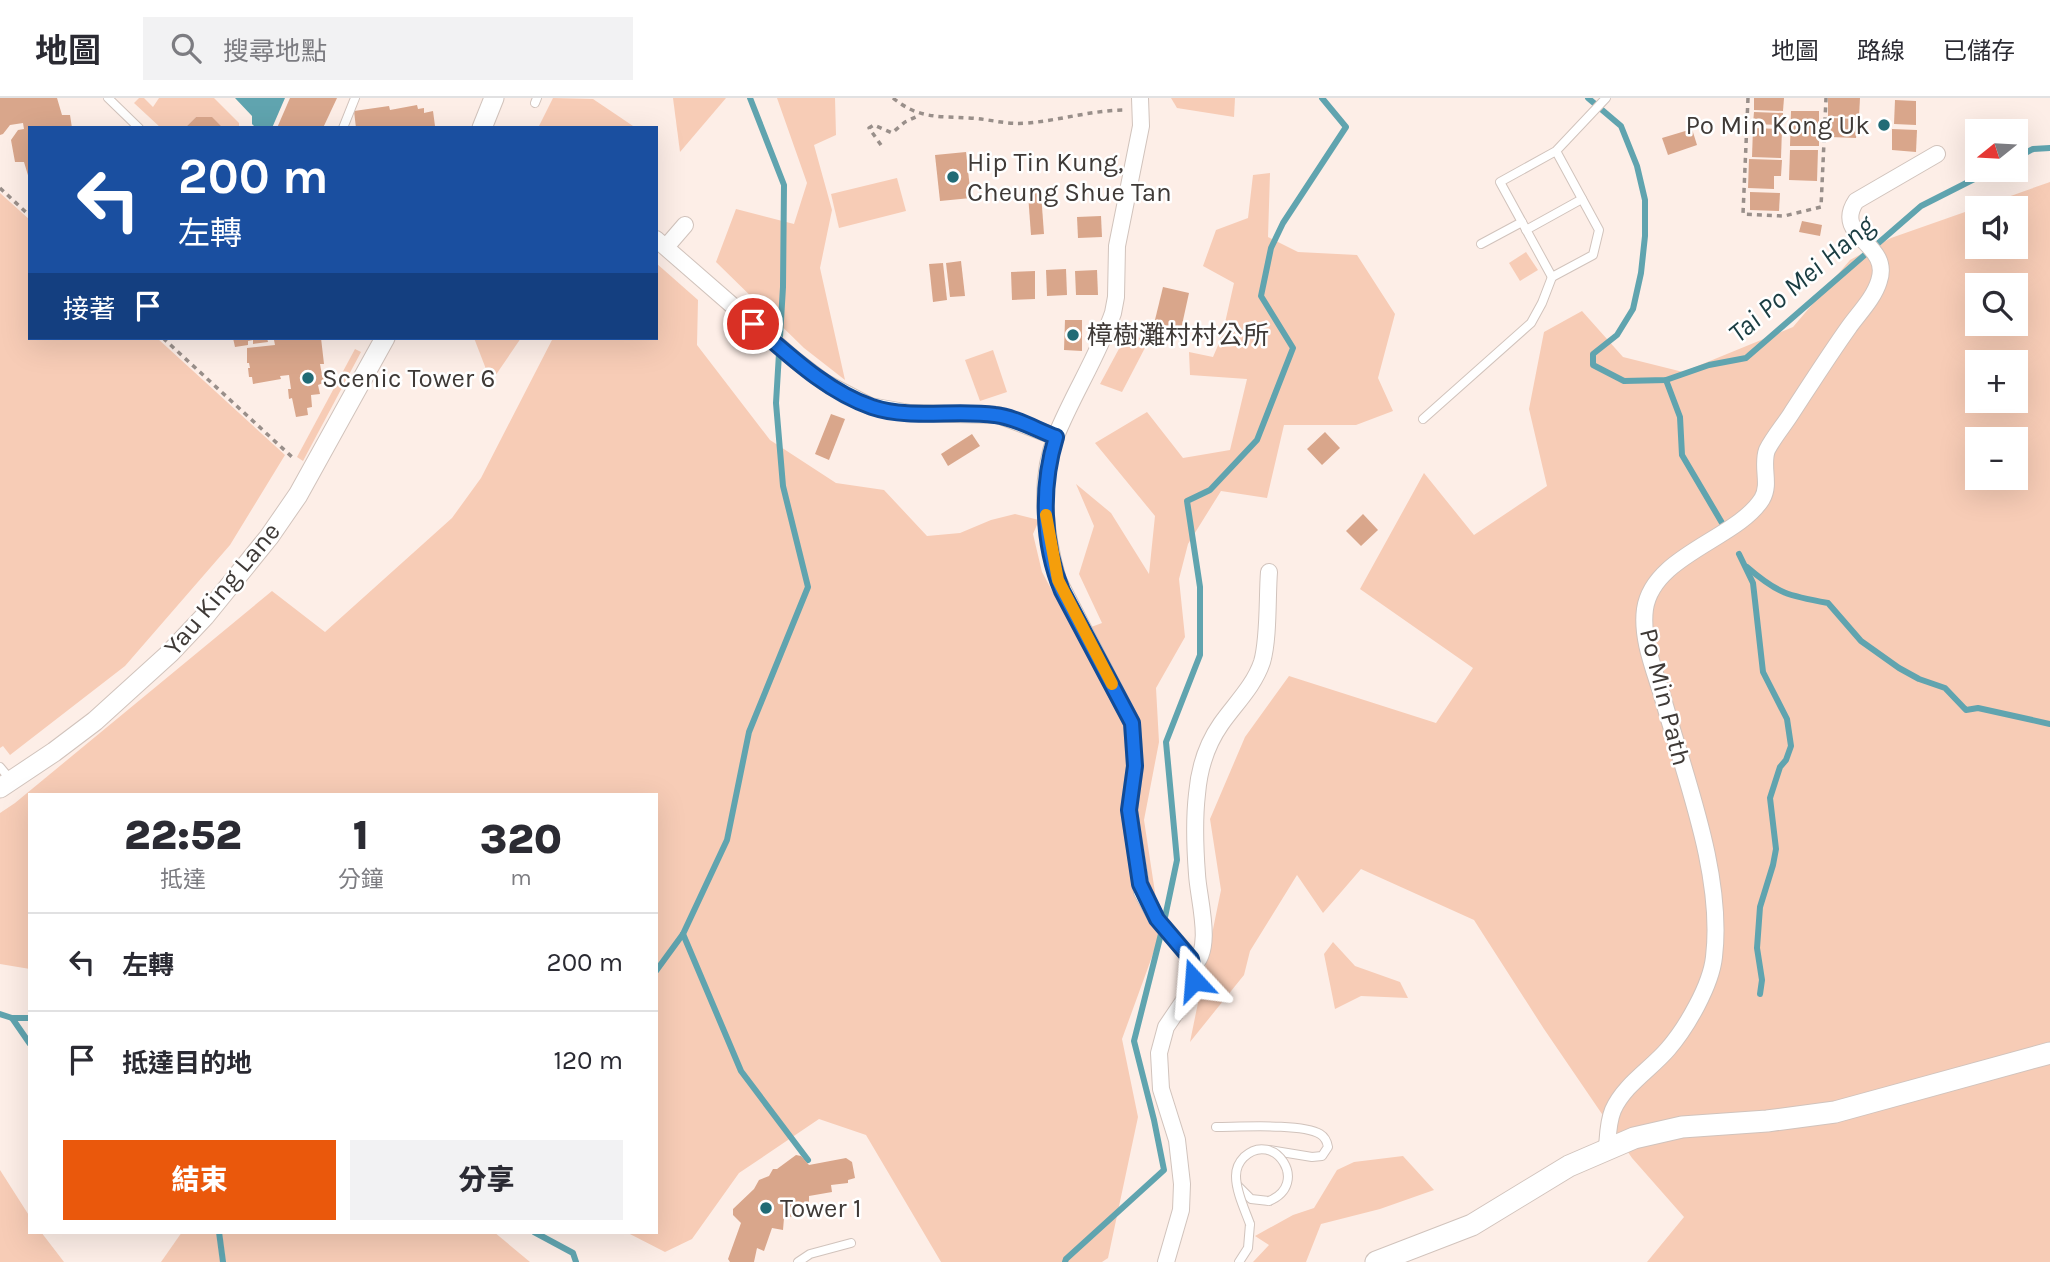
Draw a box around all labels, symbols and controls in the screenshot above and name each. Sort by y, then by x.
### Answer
search box [143,17,633,80]
icon: search [167,29,205,67]
text: 地圖 [35,32,101,70]
text: 搜尋地點 [223,36,327,67]
text: 地圖 [1771,37,1819,65]
text: 路線 [1857,37,1905,65]
text: 已儲存 [1943,37,2015,65]
place label: Po Min Kong Uk [1685,110,1870,141]
marker: Po Min Kong Uk [1876,117,1892,133]
north arrow [1965,119,2028,182]
map controls [1965,119,2028,490]
place label: Hip Tin Kung, Cheung Shue Tan [967,147,1172,208]
text: 200 m [178,148,329,205]
icon: left [63,154,154,245]
marker: Hip Tin Kung, Cheung Shue Tan [945,169,961,185]
button: sound [1965,196,2028,259]
water label: Tai Po Mei Hang [1721,207,1882,350]
text: 左轉 [178,215,242,252]
button: search [1965,273,2028,336]
icon: arrive [129,287,167,325]
text: 接著 [63,294,115,325]
pin [723,294,783,354]
icon: arrive [734,305,772,343]
place label: 樟樹灘村村公所 [1087,320,1269,351]
marker: 樟樹灘村村公所 [1065,327,1081,343]
button: + [1965,350,2028,413]
place label: Scenic Tower 6 [322,363,495,394]
marker: Scenic Tower 6 [300,370,316,386]
button: − [1965,427,2028,490]
street label: Yau King Lane [157,516,287,662]
street label: Po Min Path [1633,625,1697,769]
text: 22:52 [124,810,242,860]
text: 1 [353,810,369,860]
text: 320 [480,814,562,864]
text: m [510,864,532,891]
text: 抵達 [160,866,206,893]
text: 分鐘 [338,866,384,893]
icon: left [63,943,101,981]
position arrow [1157,943,1231,1017]
text: 200 m [547,947,623,978]
text: 左轉 [122,950,174,981]
icon: arrive [63,1041,101,1079]
text: 120 m [553,1045,623,1076]
text: 抵達目的地 [122,1048,252,1079]
button: 結束 [63,1140,336,1220]
button: 分享 [350,1140,623,1220]
place label: Tower 1 [780,1193,862,1224]
marker: Tower 1 [758,1200,774,1216]

